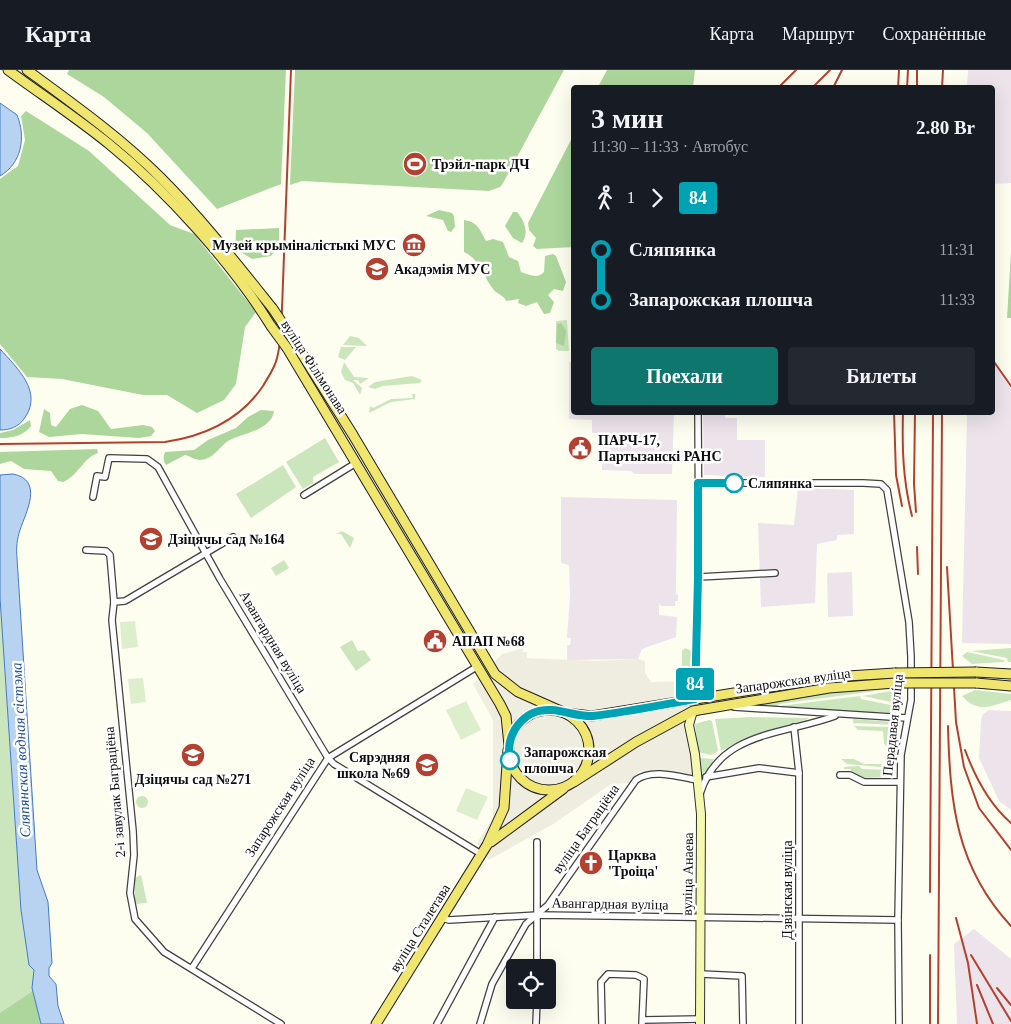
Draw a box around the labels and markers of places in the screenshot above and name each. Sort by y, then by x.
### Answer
sports icon: Трэйл-парк ДЧ [402,151,428,177]
place label: Трэйл-парк ДЧ [432,157,530,172]
museum icon: Музей крыміналістыкі МУС [401,232,427,258]
place label: Музей крыміналістыкі МУС [212,238,396,253]
school or university icon: Акадэмія МУС [364,256,390,282]
place label: Акадэмія МУС [394,262,490,277]
place label: ПАРЧ-17, Партызанскі РАНС [598,433,722,464]
public building icon: ПАРЧ-17, Партызанскі РАНС [567,435,593,461]
marker: Сляпянка [724,473,744,493]
place label: Сляпянка [748,476,812,491]
school or university icon: Дзіцячы сад №164 [138,526,164,552]
place label: Дзіцячы сад №164 [168,532,285,547]
public building icon: АПАП №68 [422,628,448,654]
place label: АПАП №68 [452,634,525,649]
school or university icon: Дзіцячы сад №271 [180,742,206,768]
place label: Запарожская плошча [524,745,607,776]
place label: Сярэдняя школа №69 [337,750,410,781]
marker: Запарожская плошча [500,750,520,770]
school or university icon: Сярэдняя школа №69 [414,752,440,778]
place label: Дзіцячы сад №271 [135,772,251,787]
place label: Царква 'Троіца' [608,848,658,879]
church icon: Царква 'Троіца' [578,850,604,876]

